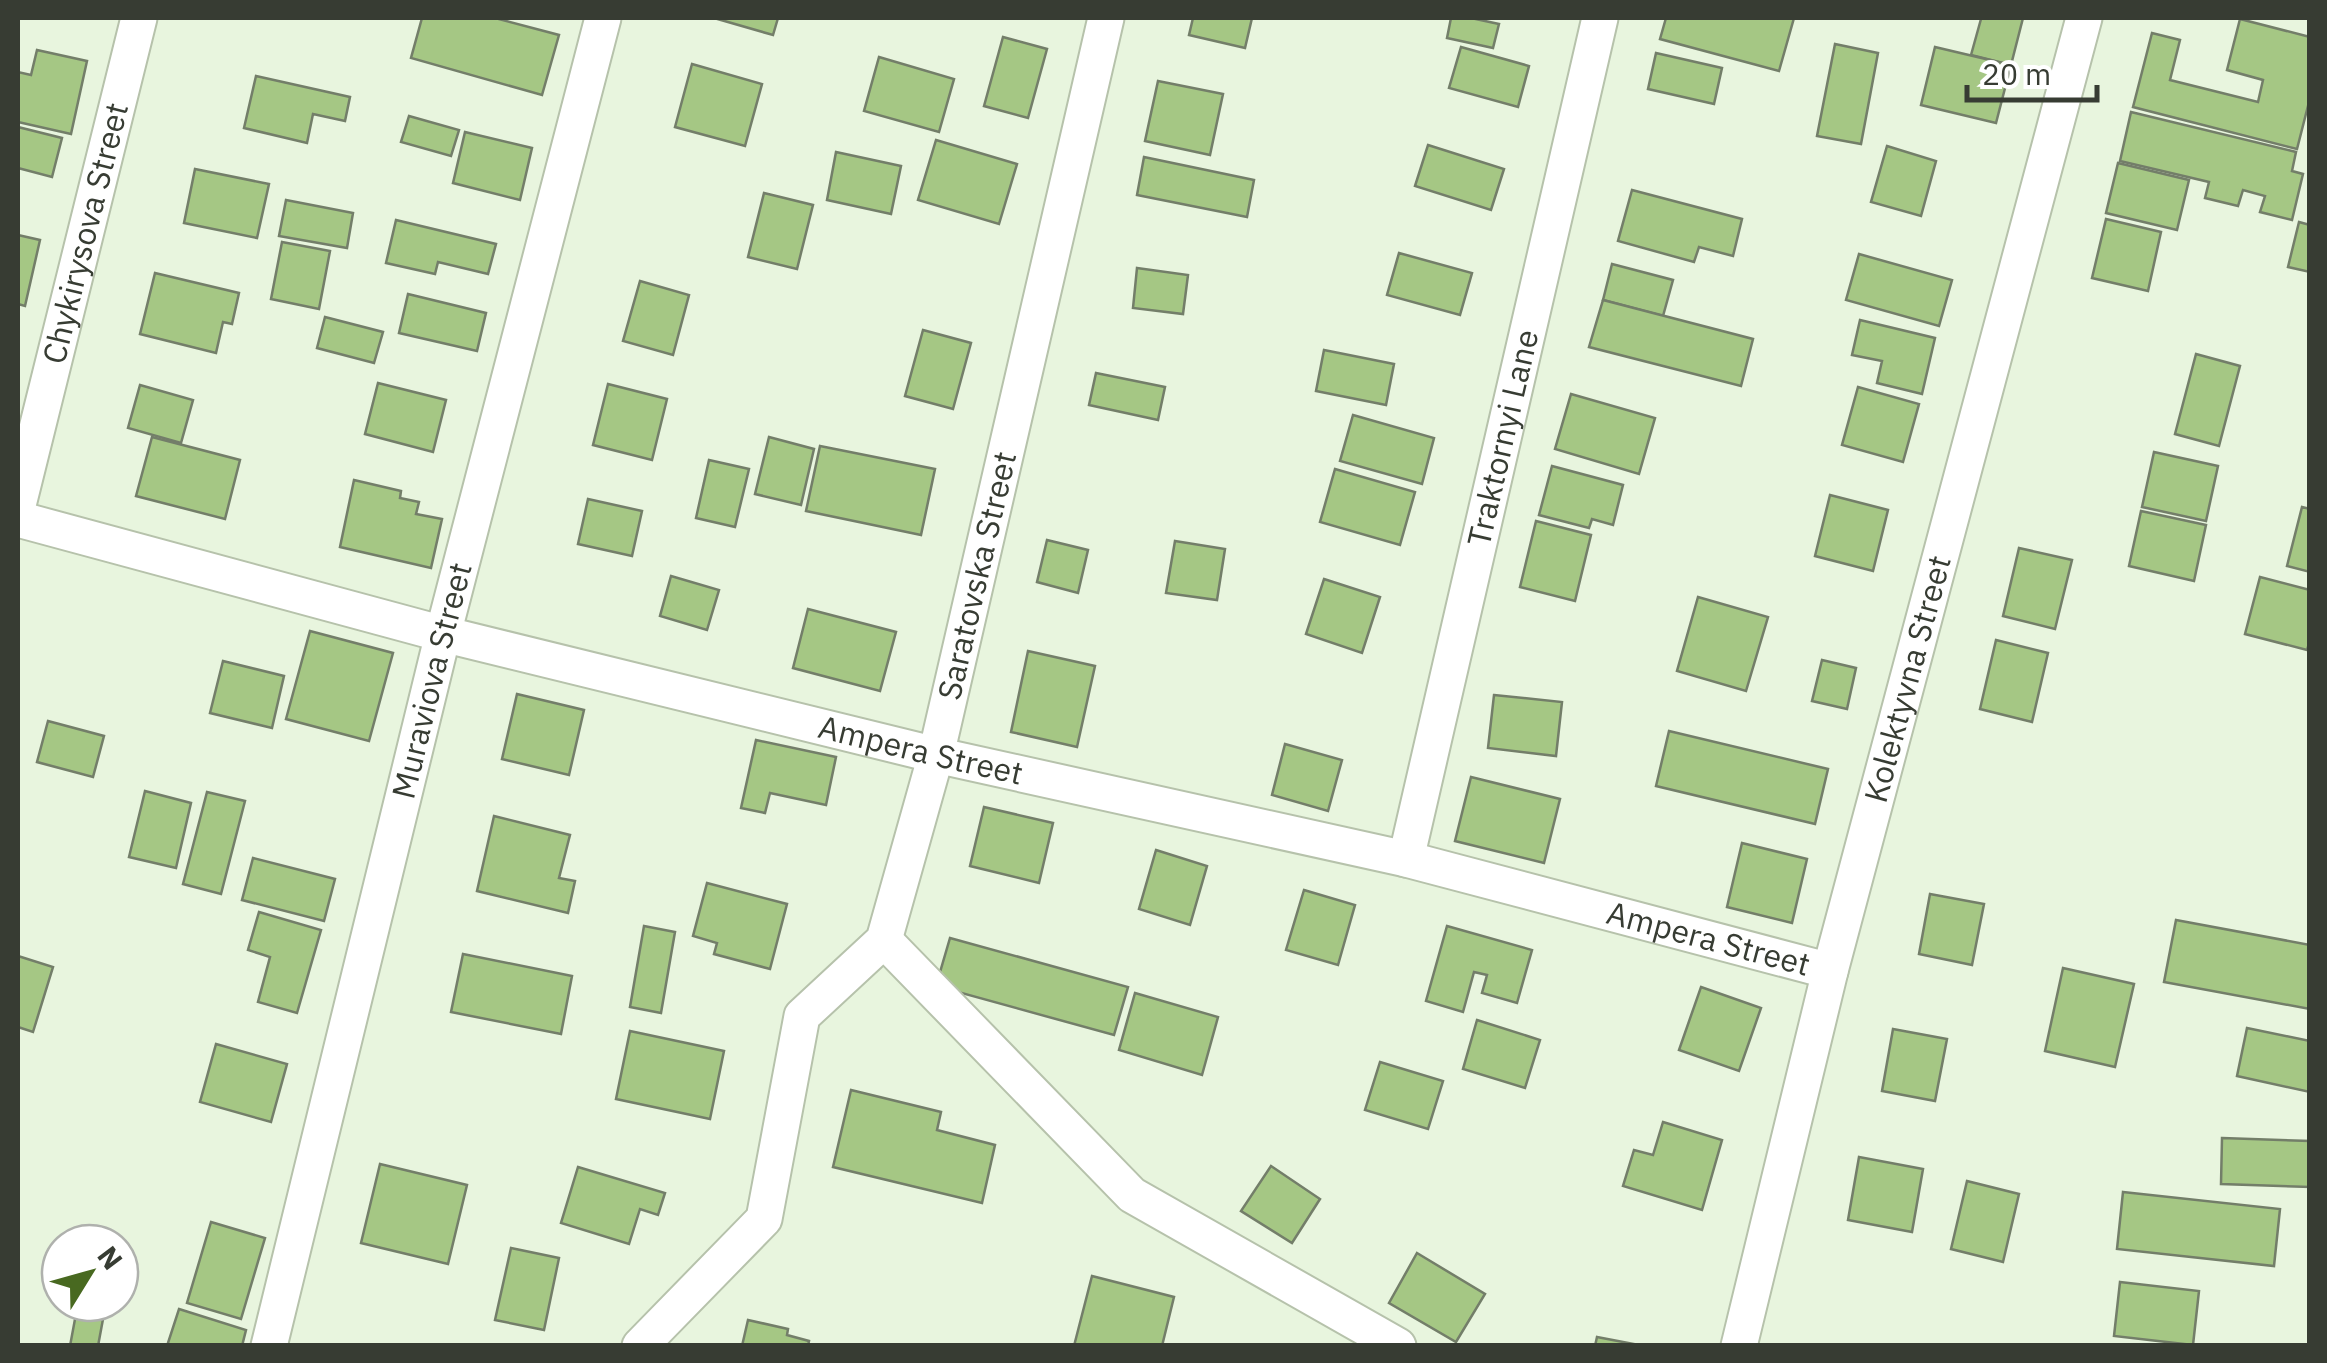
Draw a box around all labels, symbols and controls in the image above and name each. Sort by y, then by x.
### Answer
scale bar [1967,40,2097,102]
text: 20 m [1982,54,2051,93]
street label: Chykirysova Street [32,98,137,368]
street label: Traktornyi Lane [1457,325,1547,550]
street label: Saratovska Street [927,447,1025,704]
street label: Kolektyvna Street [1854,551,1960,807]
street label: Muraviova Street [382,558,481,803]
street label: Ampera Street [814,705,1027,794]
street label: Ampera Street [1602,891,1815,985]
north arrow [40,1223,140,1323]
text: N [89,1238,131,1277]

